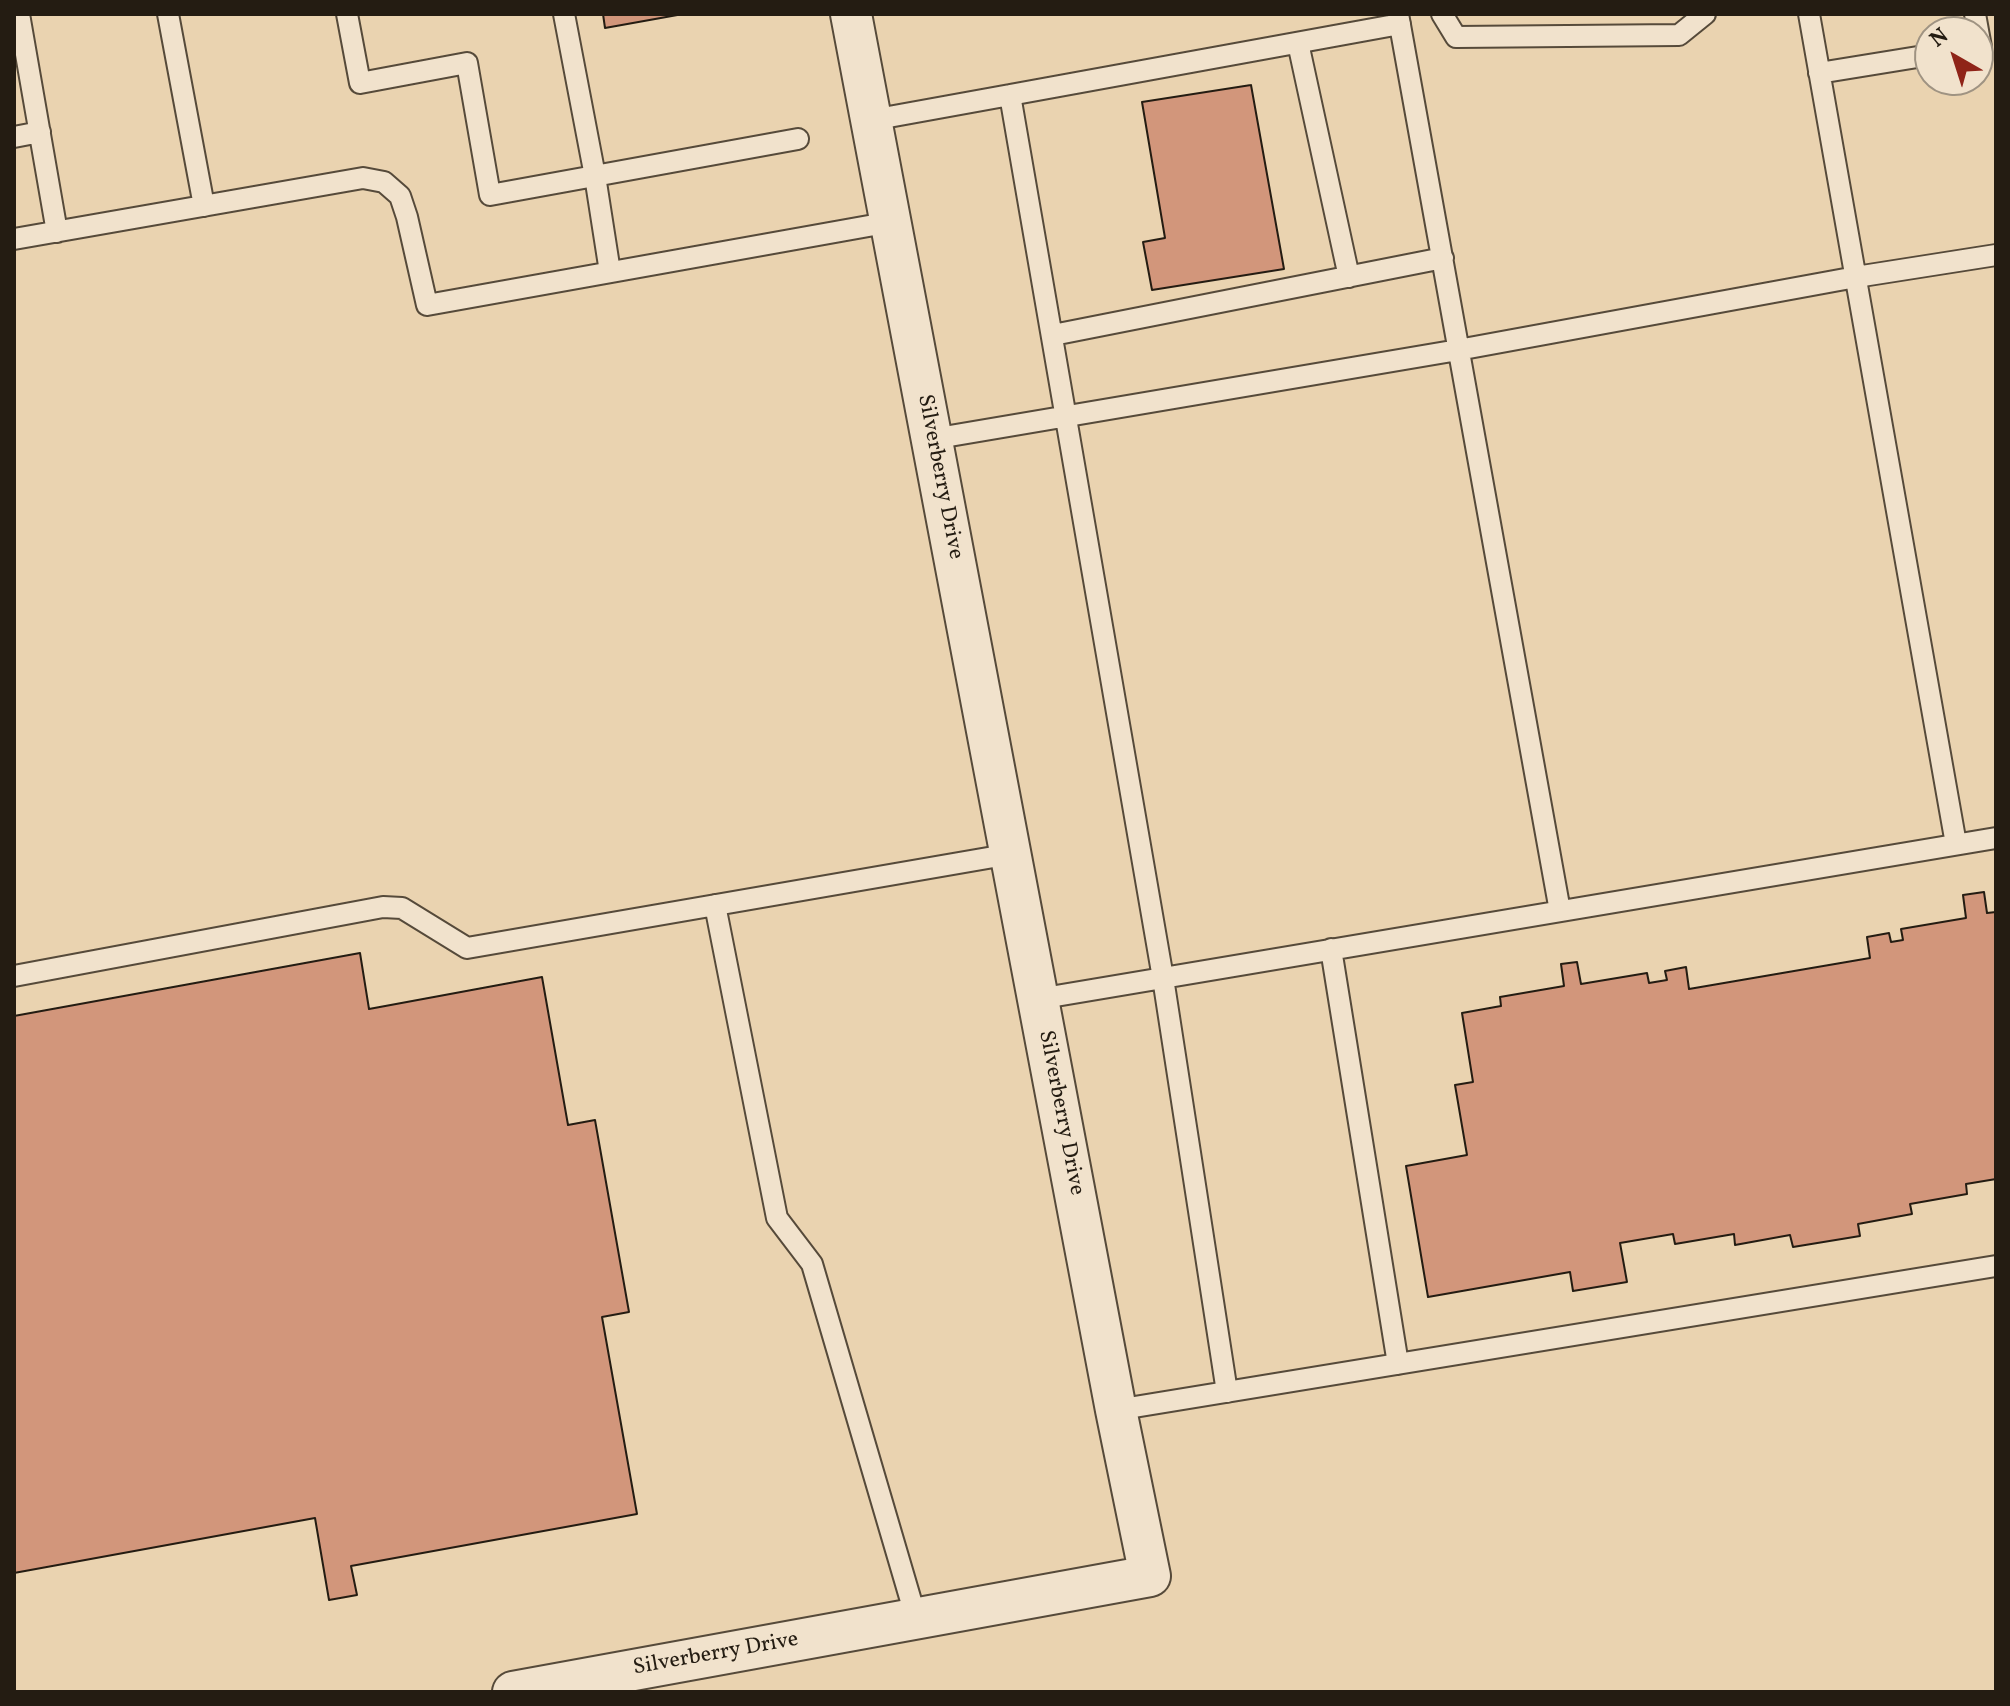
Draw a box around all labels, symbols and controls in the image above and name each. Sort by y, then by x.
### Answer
north arrow [1914,16,1994,96]
text: N [1924,21,1956,56]
street label: Silverberry Drive [910,392,968,562]
street label: Silverberry Drive [1031,1028,1089,1198]
street label: Silverberry Drive [631,1627,801,1683]

